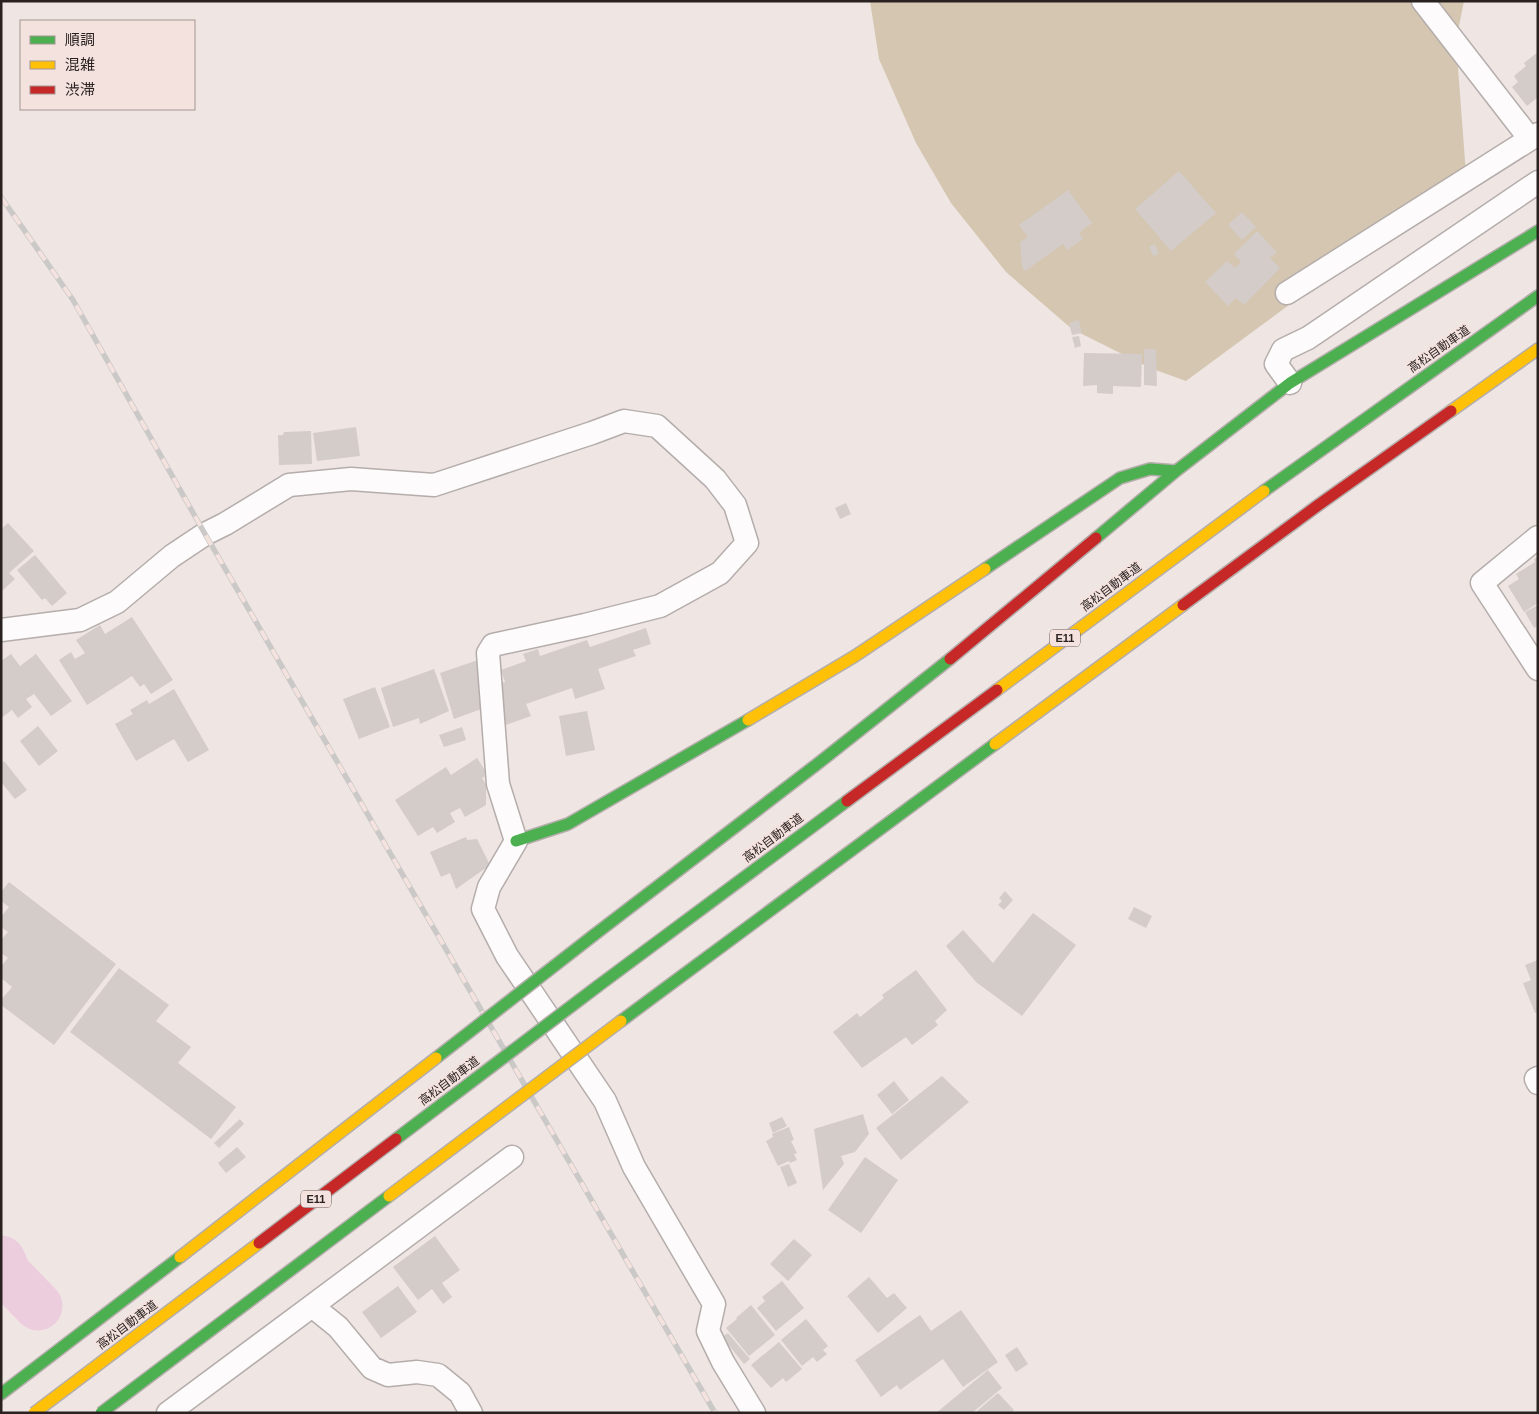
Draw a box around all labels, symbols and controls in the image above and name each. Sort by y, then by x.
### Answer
legend [20,20,195,110]
text: 順調 [65,31,95,48]
text: 混雑 [65,56,95,73]
text: 渋滞 [65,81,95,98]
street label: 高松自動車道 [1405,323,1473,375]
street label: 高松自動車道 [1078,560,1144,614]
road number: E11 [1050,630,1080,646]
street label: 高松自動車道 [740,811,806,865]
street label: 高松自動車道 [416,1054,482,1108]
road number: E11 [301,1190,331,1208]
street label: 高松自動車道 [94,1298,160,1352]

